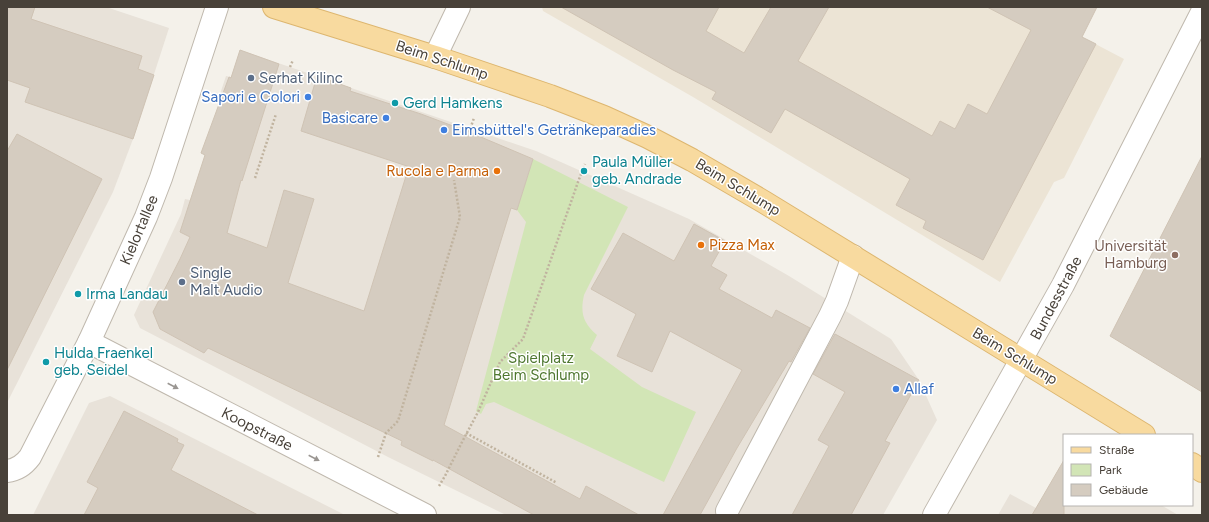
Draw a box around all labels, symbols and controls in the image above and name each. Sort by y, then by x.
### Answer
street label: Beim Schlump [393,37,491,83]
place label: Serhat Kilinc [259,69,343,87]
marker: Serhat Kilinc [246,73,256,83]
place label: Sapori e Colori [201,88,300,106]
marker: Sapori e Colori [303,92,313,102]
place label: Gerd Hamkens [403,94,503,112]
marker: Gerd Hamkens [390,98,400,108]
place label: Basicare [322,109,378,127]
marker: Basicare [381,113,391,123]
place label: Eimsbüttel's Getränkeparadies [452,121,656,139]
marker: Eimsbüttel's Getränkeparadies [439,125,449,135]
place label: Paula Müller geb. Andrade [592,153,682,188]
street label: Beim Schlump [692,154,784,220]
place label: Rucola e Parma [386,162,489,180]
marker: Rucola e Parma [492,166,502,176]
marker: Paula Müller geb. Andrade [579,166,589,176]
street label: Kielortallee [116,192,162,268]
place label: Pizza Max [709,236,775,254]
place label: Universität Hamburg [1094,237,1167,272]
marker: Pizza Max [696,240,706,250]
marker: Universität Hamburg [1170,250,1180,260]
street label: Bundesstraße [1026,253,1086,343]
place label: Single Malt Audio [190,264,263,299]
marker: Single Malt Audio [177,277,187,287]
place label: Irma Landau [86,285,168,303]
marker: Irma Landau [73,289,83,299]
street label: Beim Schlump [969,323,1061,389]
place label: Hulda Fraenkel geb. Seidel [54,344,153,379]
park label: Spielplatz Beim Schlump [493,349,589,384]
marker: Hulda Fraenkel geb. Seidel [41,357,51,367]
place label: Allaf [904,380,934,398]
one-way arrow [167,382,179,389]
marker: Allaf [891,384,901,394]
street label: Koopstraße [218,403,296,455]
legend [1063,434,1193,506]
text: Straße [1099,443,1135,457]
one-way arrow [308,455,320,461]
text: Park [1099,463,1122,477]
text: Gebäude [1099,483,1149,497]

